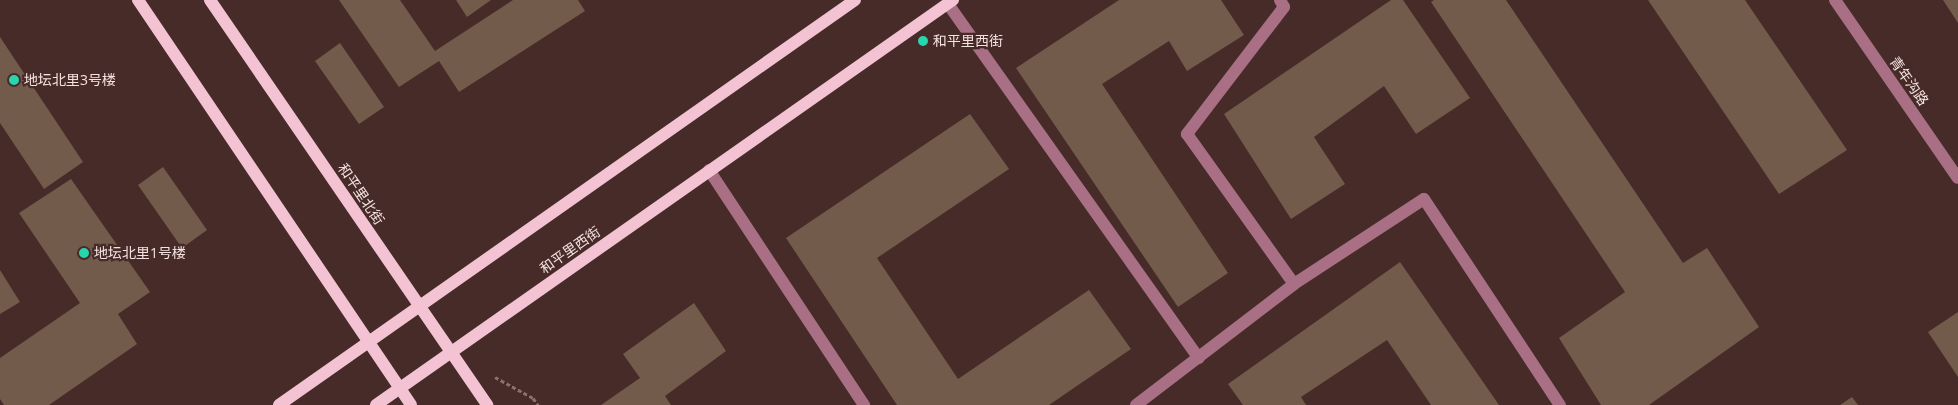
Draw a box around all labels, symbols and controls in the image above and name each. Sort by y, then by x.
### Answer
place label: 和平里西街 [933,33,1003,49]
marker: 和平里西街 [917,35,929,47]
street label: 青年沟路 [1886,53,1932,109]
place label: 地坛北里3号楼 [24,72,116,88]
marker: 地坛北里3号楼 [8,74,20,86]
street label: 和平里北街 [334,160,388,228]
street label: 和平里西街 [537,223,603,277]
place label: 地坛北里1号楼 [94,245,186,261]
marker: 地坛北里1号楼 [78,247,90,259]

